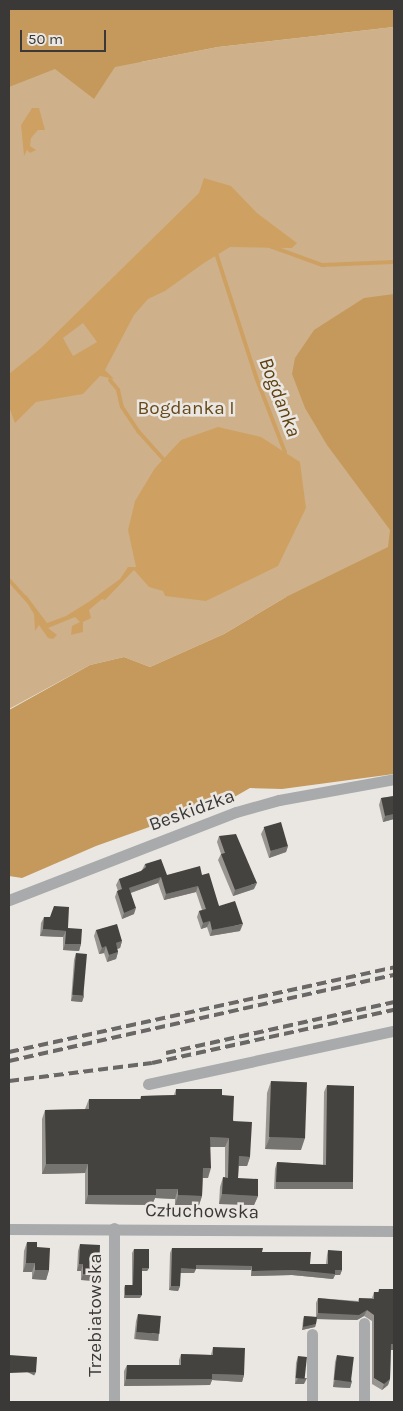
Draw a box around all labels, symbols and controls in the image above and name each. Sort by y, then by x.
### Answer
scale bar [22,20,109,52]
text: 50 m [28,30,63,48]
water label: Bogdanka [254,354,306,440]
park label: Bogdanka I [137,398,235,420]
street label: Beskidzka [146,785,238,837]
street label: Człuchowska [145,1200,259,1224]
street label: Trzebiatowska [85,1253,107,1377]

